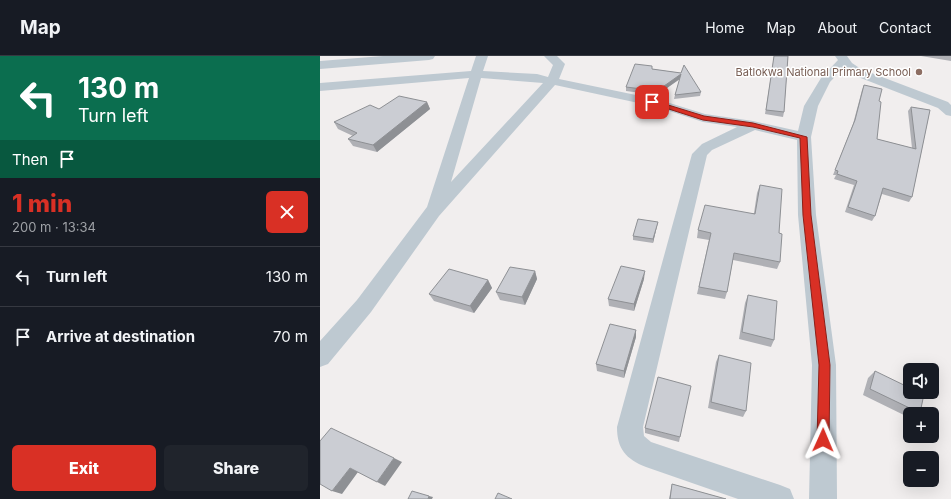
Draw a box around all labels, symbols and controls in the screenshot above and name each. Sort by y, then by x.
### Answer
text: Map [20,16,61,39]
text: Home [705,19,744,36]
text: Map [766,19,796,36]
text: About [818,19,857,36]
text: Contact [879,19,931,36]
place label: Batlokwa National Primary School [736,65,911,79]
marker: Batlokwa National Primary School [914,67,924,77]
text: 130 m [78,71,159,105]
icon: left [12,72,64,124]
pin [635,85,669,119]
icon: arrive [641,91,663,113]
text: Turn left [78,105,148,126]
icon: arrive [56,148,78,170]
text: Then [12,150,48,169]
text: 1 min [12,189,72,218]
button: close [266,191,308,233]
text: 200 m · 13:34 [12,219,96,235]
icon: left [12,266,34,288]
text: Turn left [46,267,107,286]
text: 130 m [266,267,308,286]
icon: arrive [12,326,34,348]
text: Arrive at destination [46,327,195,346]
text: 70 m [273,327,308,346]
map controls [903,363,939,487]
button: sound [903,363,939,399]
button: + [903,407,939,443]
position arrow [802,419,844,461]
button: Exit [12,445,156,491]
button: Share [164,445,308,491]
button: − [903,451,939,487]

